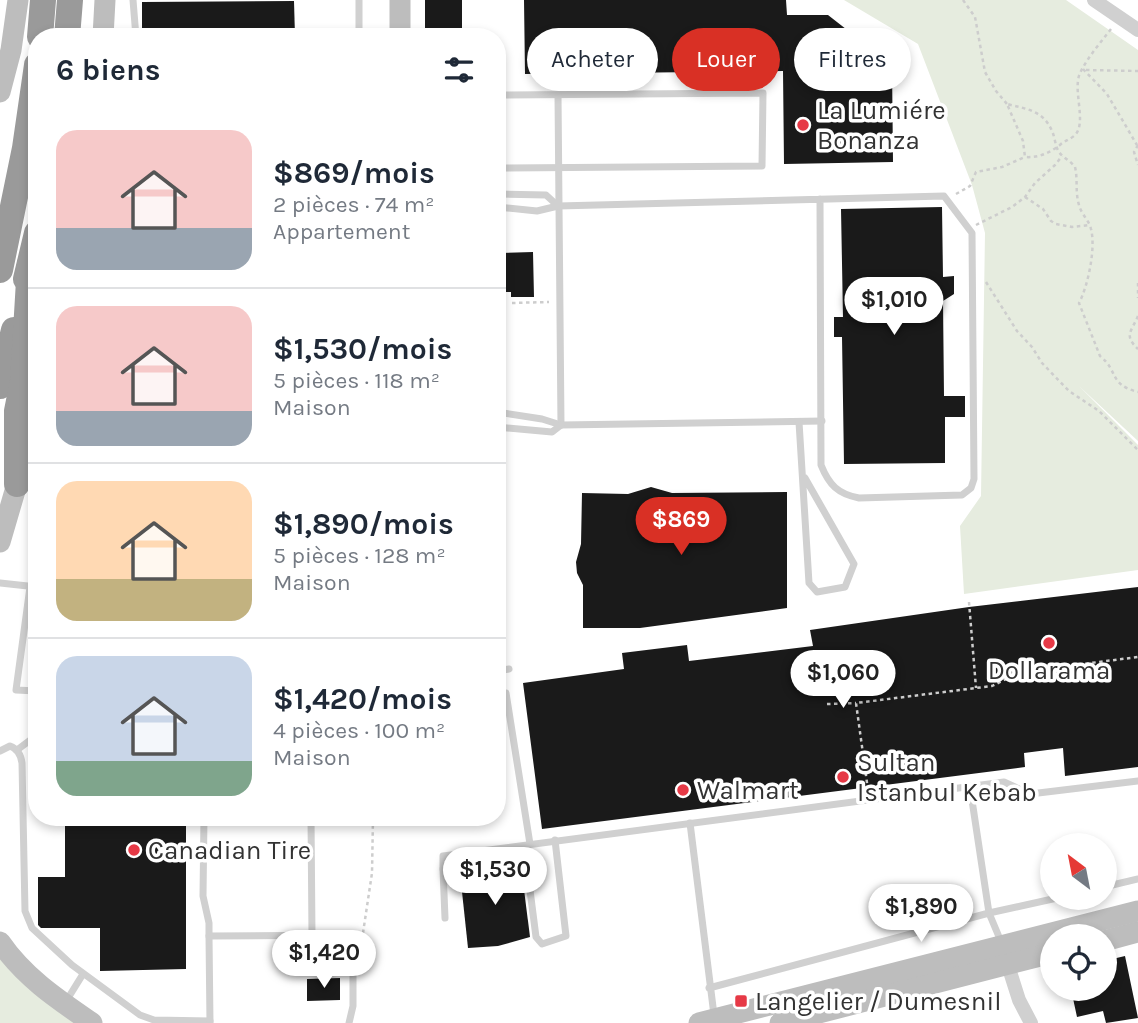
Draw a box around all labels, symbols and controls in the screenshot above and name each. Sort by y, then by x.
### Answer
chip: Acheter [527,28,658,91]
chip: Louer [672,28,780,91]
chip: Filtres [794,28,911,91]
icon: filters [440,51,478,89]
text: 6 biens [56,52,160,88]
place label: La Lumiére Bonanza [817,95,946,156]
marker: La Lumiére Bonanza [795,117,811,133]
text: $869/mois [273,155,435,191]
icon: home [112,158,196,242]
text: 2 pièces · 74 m² [273,191,435,218]
text: Appartement [273,218,410,245]
pin: $1,010 [837,278,951,337]
text: $1,010 [860,286,928,313]
text: $1,530/mois [273,331,452,367]
icon: home [112,334,196,418]
text: 5 pièces · 118 m² [273,367,440,394]
text: Maison [273,394,351,421]
pin: $869 [640,498,722,557]
text: $1,890/mois [273,506,454,542]
text: $869 [652,506,710,533]
icon: home [112,509,196,593]
text: 5 pièces · 128 m² [273,542,446,569]
text: Maison [273,569,351,596]
marker: Dollarama [1041,635,1057,651]
pin: $1,060 [786,650,900,710]
place label: Dollarama [988,655,1110,686]
text: $1,060 [807,659,879,686]
text: $1,420/mois [273,681,452,717]
icon: home [112,684,196,768]
text: 4 pièces · 100 m² [273,717,445,744]
text: Maison [273,744,351,771]
place label: Sultan Istanbul Kebab [857,747,1037,808]
marker: Sultan Istanbul Kebab [835,769,851,785]
place label: Walmart [697,775,799,806]
marker: Walmart [675,782,691,798]
north arrow [1040,833,1116,910]
map controls [1040,833,1117,1001]
place label: Canadian Tire [148,835,311,866]
marker: Canadian Tire [126,842,142,858]
pin: $1,530 [438,848,552,907]
text: $1,530 [459,856,531,883]
pin: $1,890 [864,884,978,944]
text: $1,890 [884,893,958,920]
button: locate [1040,924,1117,1001]
pin: $1,420 [267,930,381,990]
text: $1,420 [288,939,360,966]
place label: Langelier / Dumesnil [755,986,1002,1017]
marker: Langelier / Dumesnil [733,993,749,1009]

